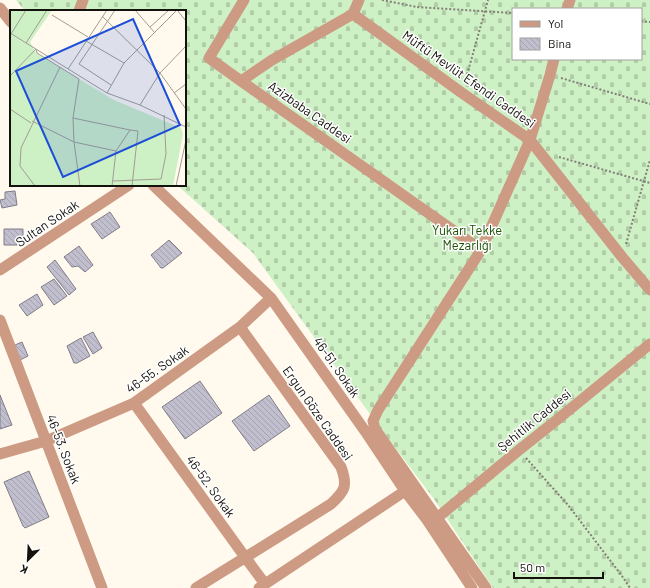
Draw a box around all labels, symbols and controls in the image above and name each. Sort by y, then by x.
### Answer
legend [512,8,642,60]
inset map [10,10,186,186]
text: Yol [548,16,563,30]
street label: Müftü Mevlüt Efendi Caddesi [399,27,539,131]
text: Bina [548,36,571,50]
street label: Azizbaba Caddesi [265,77,355,147]
street label: Sultan Sokak [12,196,82,250]
park label: Yukarı Tekke Mezarlığı [432,222,502,253]
street label: 46-51. Sokak [310,334,364,401]
street label: 46-55. Sokak [123,341,192,396]
street label: Ergun Göze Caddesi [280,363,356,463]
street label: Şehitlik Caddesi [494,385,574,455]
street label: 46-53. Sokak [43,412,85,486]
street label: 46-52. Sokak [183,452,239,521]
north arrow [8,540,48,580]
scale bar [514,554,603,580]
text: 50 m [520,560,545,574]
text: K [18,562,30,577]

